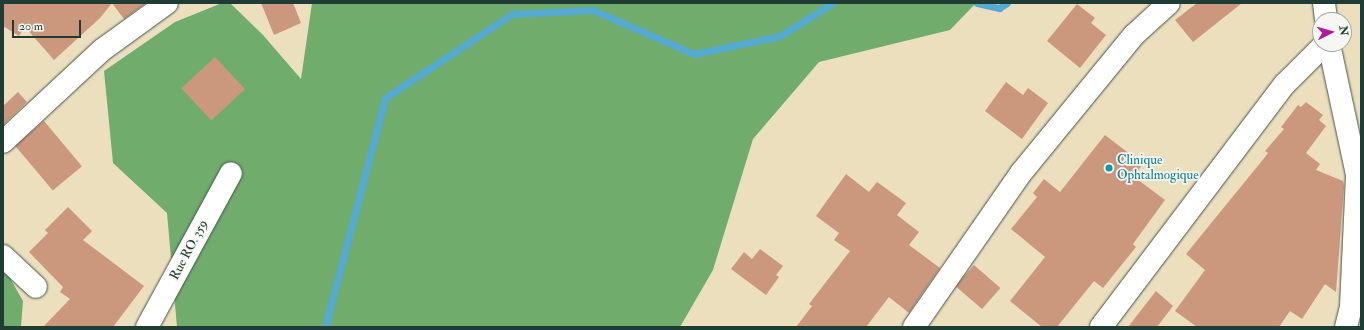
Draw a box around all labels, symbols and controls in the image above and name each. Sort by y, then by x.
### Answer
scale bar [14,12,83,38]
north arrow [1312,12,1352,52]
text: 20 m [19,19,43,34]
text: N [1336,25,1350,36]
place label: Clinique Ophtalmogique [1117,153,1199,184]
marker: Clinique Ophtalmogique [1104,163,1114,173]
street label: Rue RO. 359 [167,217,211,283]

